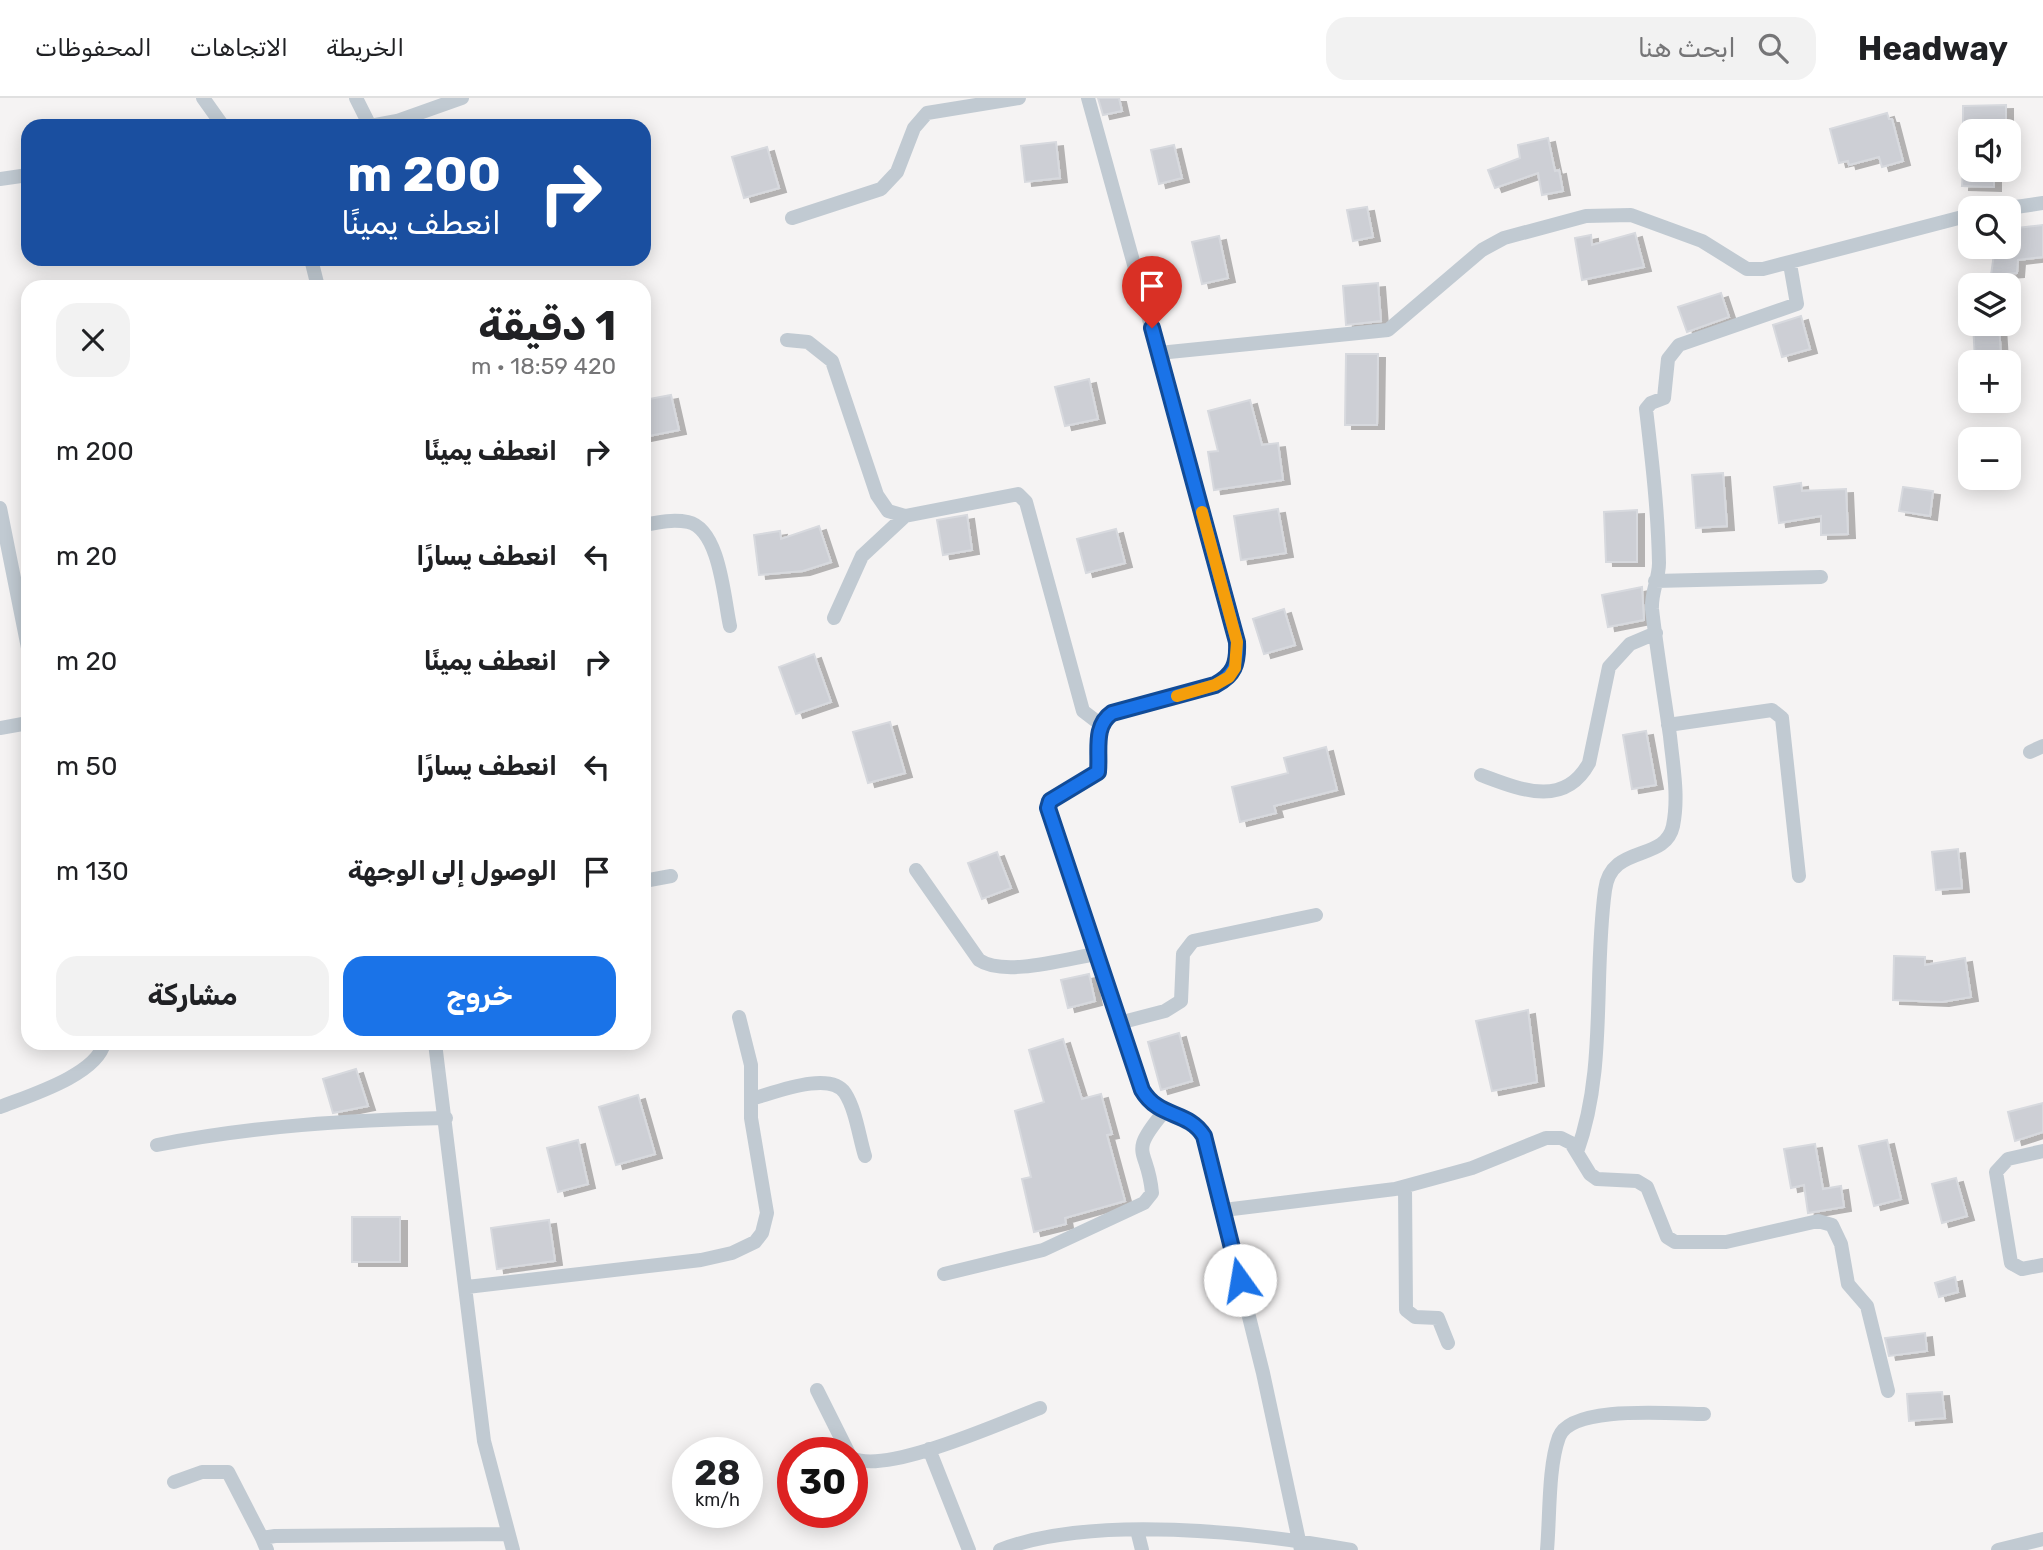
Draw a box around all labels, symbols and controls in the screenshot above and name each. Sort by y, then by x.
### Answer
search box [1326,17,1816,80]
icon: search [1754,29,1792,67]
text: Headway [1858,29,2008,68]
text: ابحث هنا [1638,33,1736,64]
text: المحفوظات [35,34,152,62]
text: الاتجاهات [190,34,288,62]
text: الخريطة [326,34,404,62]
map controls [1958,119,2021,490]
button: sound [1958,119,2021,182]
text: 200 m [347,145,501,203]
icon: right [525,147,616,238]
button: search [1958,196,2021,259]
text: انعطف يمينًا [341,204,501,242]
pin [1122,256,1182,328]
icon: arrive [1133,267,1171,305]
button: layers [1958,273,2021,336]
text: 1 دقيقة [478,301,616,351]
button: close [56,303,130,377]
button: + [1958,350,2021,413]
text: 420 m · 18:59 [471,352,616,380]
button: − [1958,427,2021,490]
icon: right [578,433,616,471]
text: 200 m [56,436,134,467]
text: انعطف يمينًا [424,436,557,467]
icon: left [578,538,616,576]
text: 20 m [56,541,117,572]
text: انعطف يسارًا [416,541,557,572]
icon: right [578,643,616,681]
text: 20 m [56,646,117,677]
text: انعطف يمينًا [424,646,557,677]
icon: left [578,748,616,786]
text: 50 m [56,751,117,782]
text: انعطف يسارًا [416,751,557,782]
icon: arrive [578,853,616,891]
text: 130 m [56,856,129,887]
text: الوصول إلى الوجهة [348,856,557,887]
button: مشاركة [56,956,329,1036]
button: خروج [343,956,616,1036]
position arrow [1203,1243,1277,1317]
speed limit sign: 30 [777,1437,868,1528]
text: 28 [694,1452,741,1494]
text: km/h [695,1489,740,1511]

